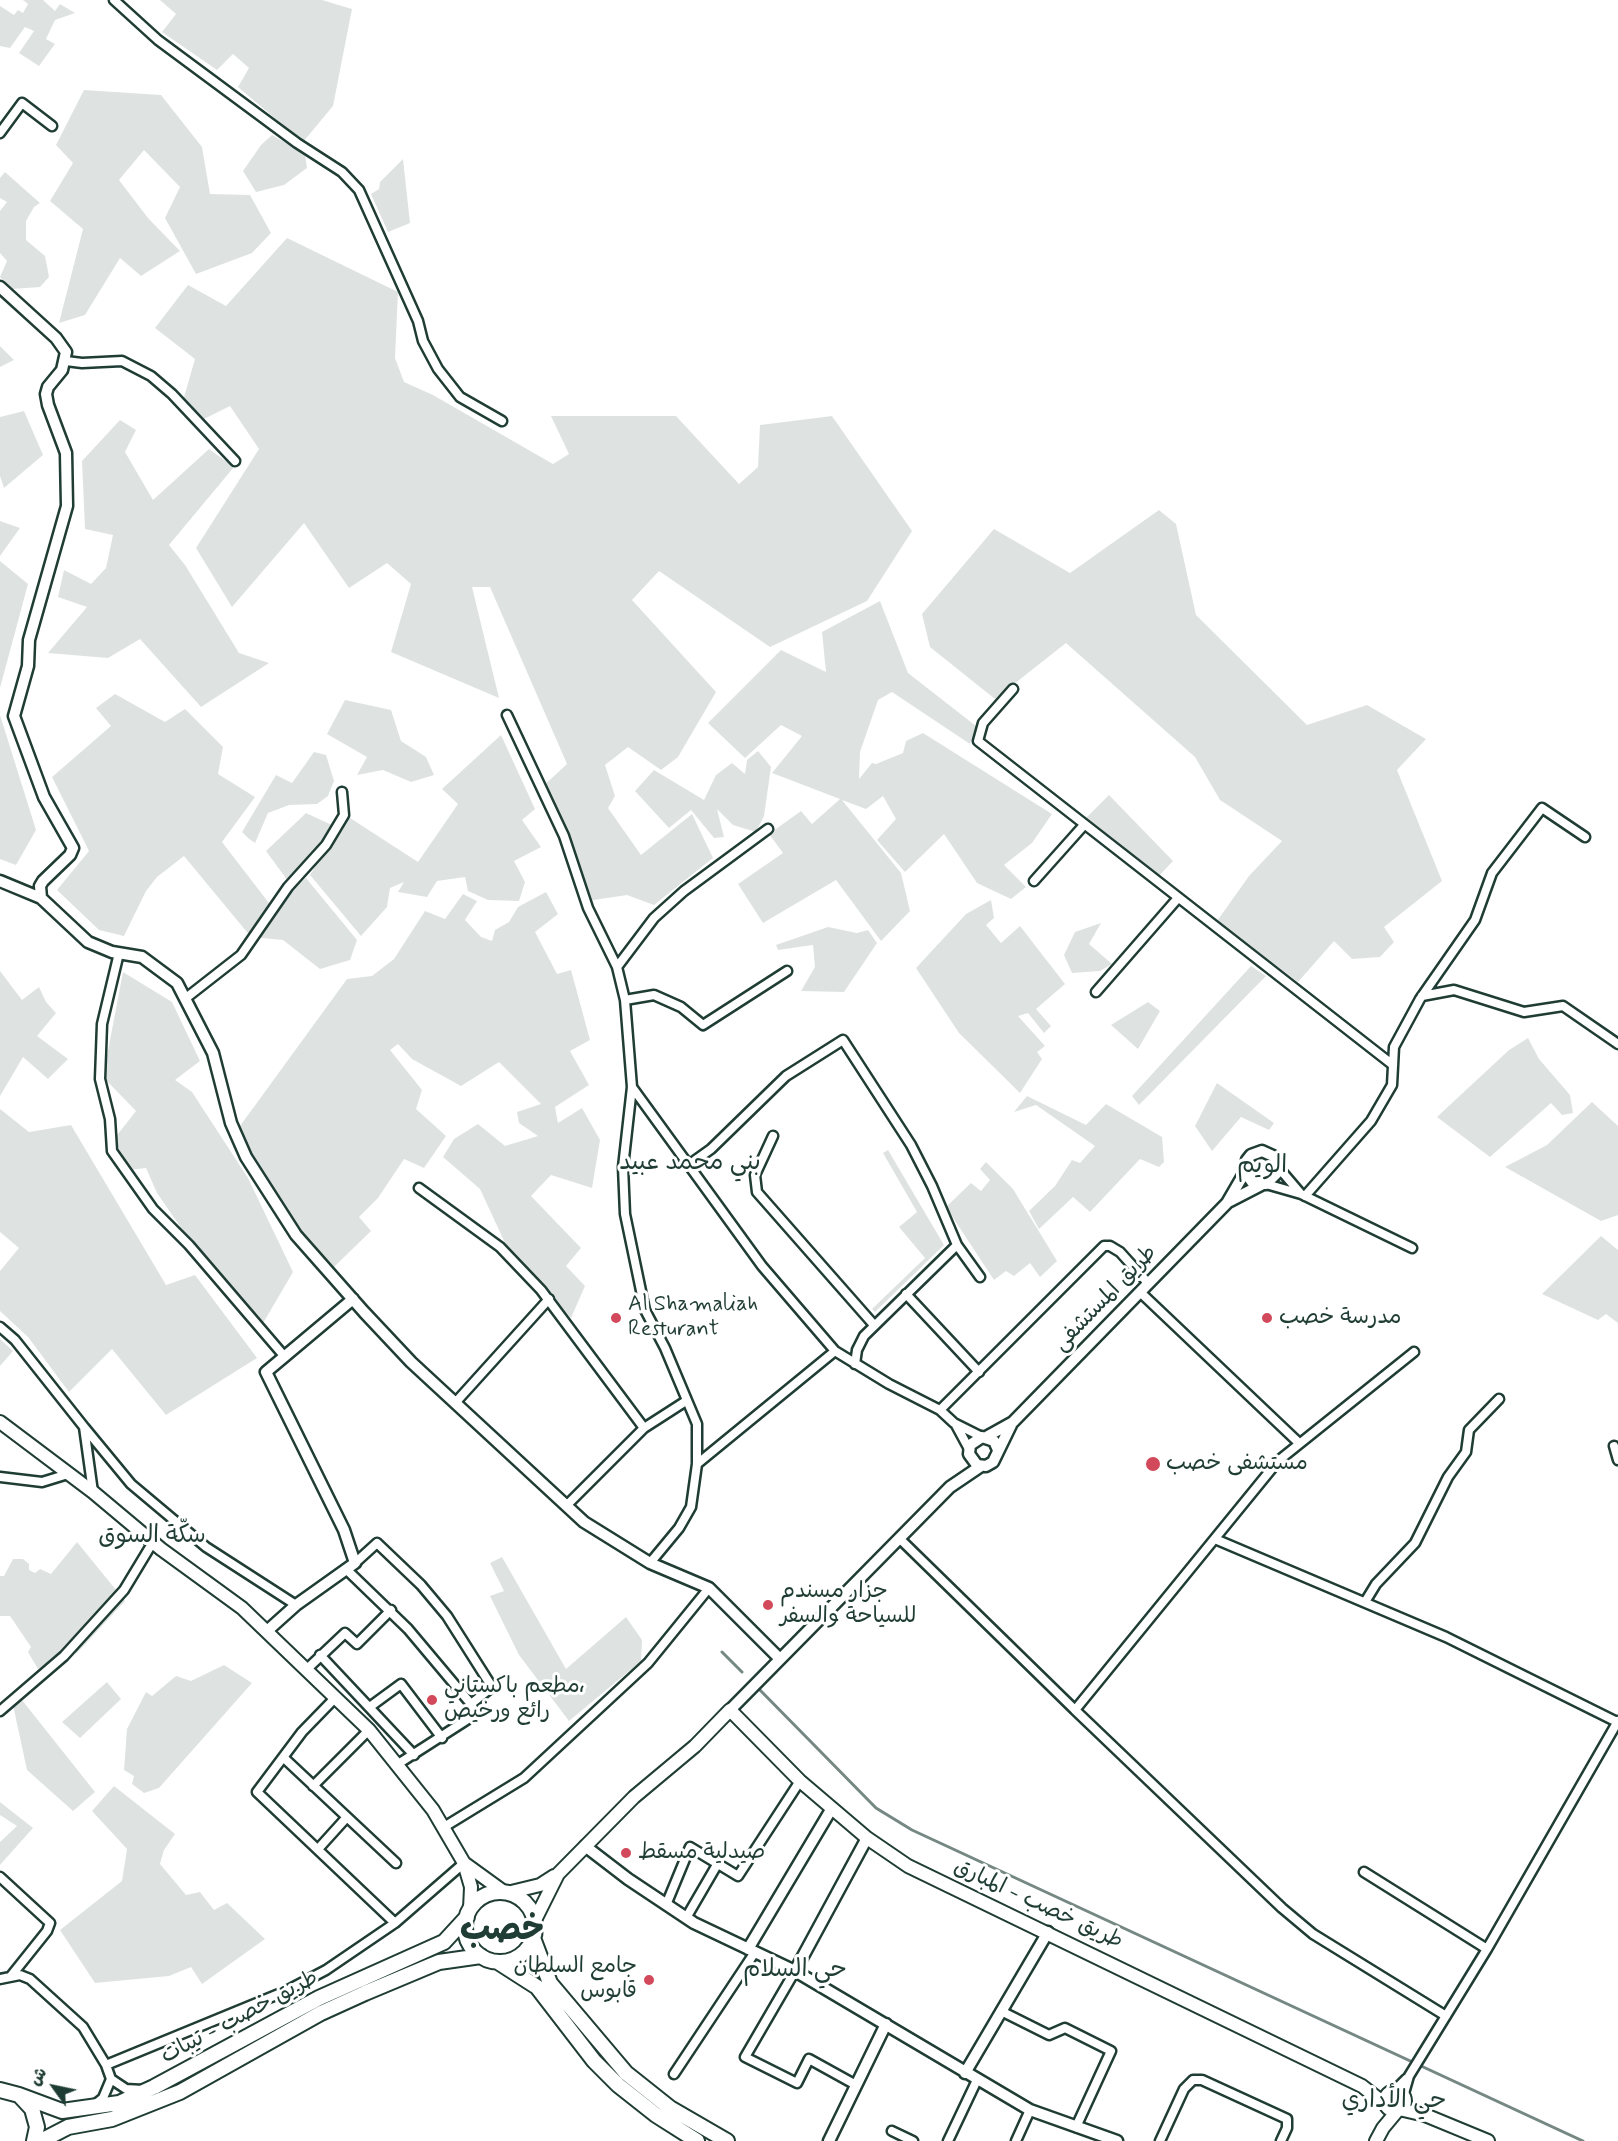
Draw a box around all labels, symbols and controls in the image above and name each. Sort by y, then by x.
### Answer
district label: بني محمد عبيد [619,1150,761,1178]
district label: الويم [1237,1153,1287,1181]
street label: طريق المستشفى [1049,1240,1163,1358]
place label: Al Shamaliah Resturant [628,1292,758,1344]
place label: مدرسة خصب [1279,1305,1402,1331]
marker: Al Shamaliah Resturant [609,1311,623,1325]
marker: مدرسة خصب [1260,1311,1274,1325]
place label: مستشفى خصب [1166,1451,1308,1477]
marker: مستشفى خصب [1144,1455,1162,1473]
district label: سكّة السوق [98,1523,206,1551]
place label: جزار مسندم للسياحة والسفر [780,1579,916,1630]
marker: جزار مسندم للسياحة والسفر [761,1598,775,1612]
place label: مطعم باكستاني، رائع ورخيص [444,1674,585,1726]
marker: مطعم باكستاني، رائع ورخيص [425,1693,439,1707]
place label: صيدلية مسقط [638,1840,765,1866]
marker: صيدلية مسقط [619,1846,633,1860]
street label: طريق خصب - المبارق [949,1854,1127,1956]
district label: خصب [460,1912,544,1952]
place label: جامع السلطان قابوس [514,1954,637,2006]
district label: حي السلام [743,1957,847,1985]
street label: طريق خصب - تيبات [157,1965,323,2071]
marker: جامع السلطان قابوس [642,1973,656,1987]
north arrow [24,2057,84,2117]
text: ش [25,2064,52,2090]
district label: حي الأداري [1342,2088,1446,2116]

